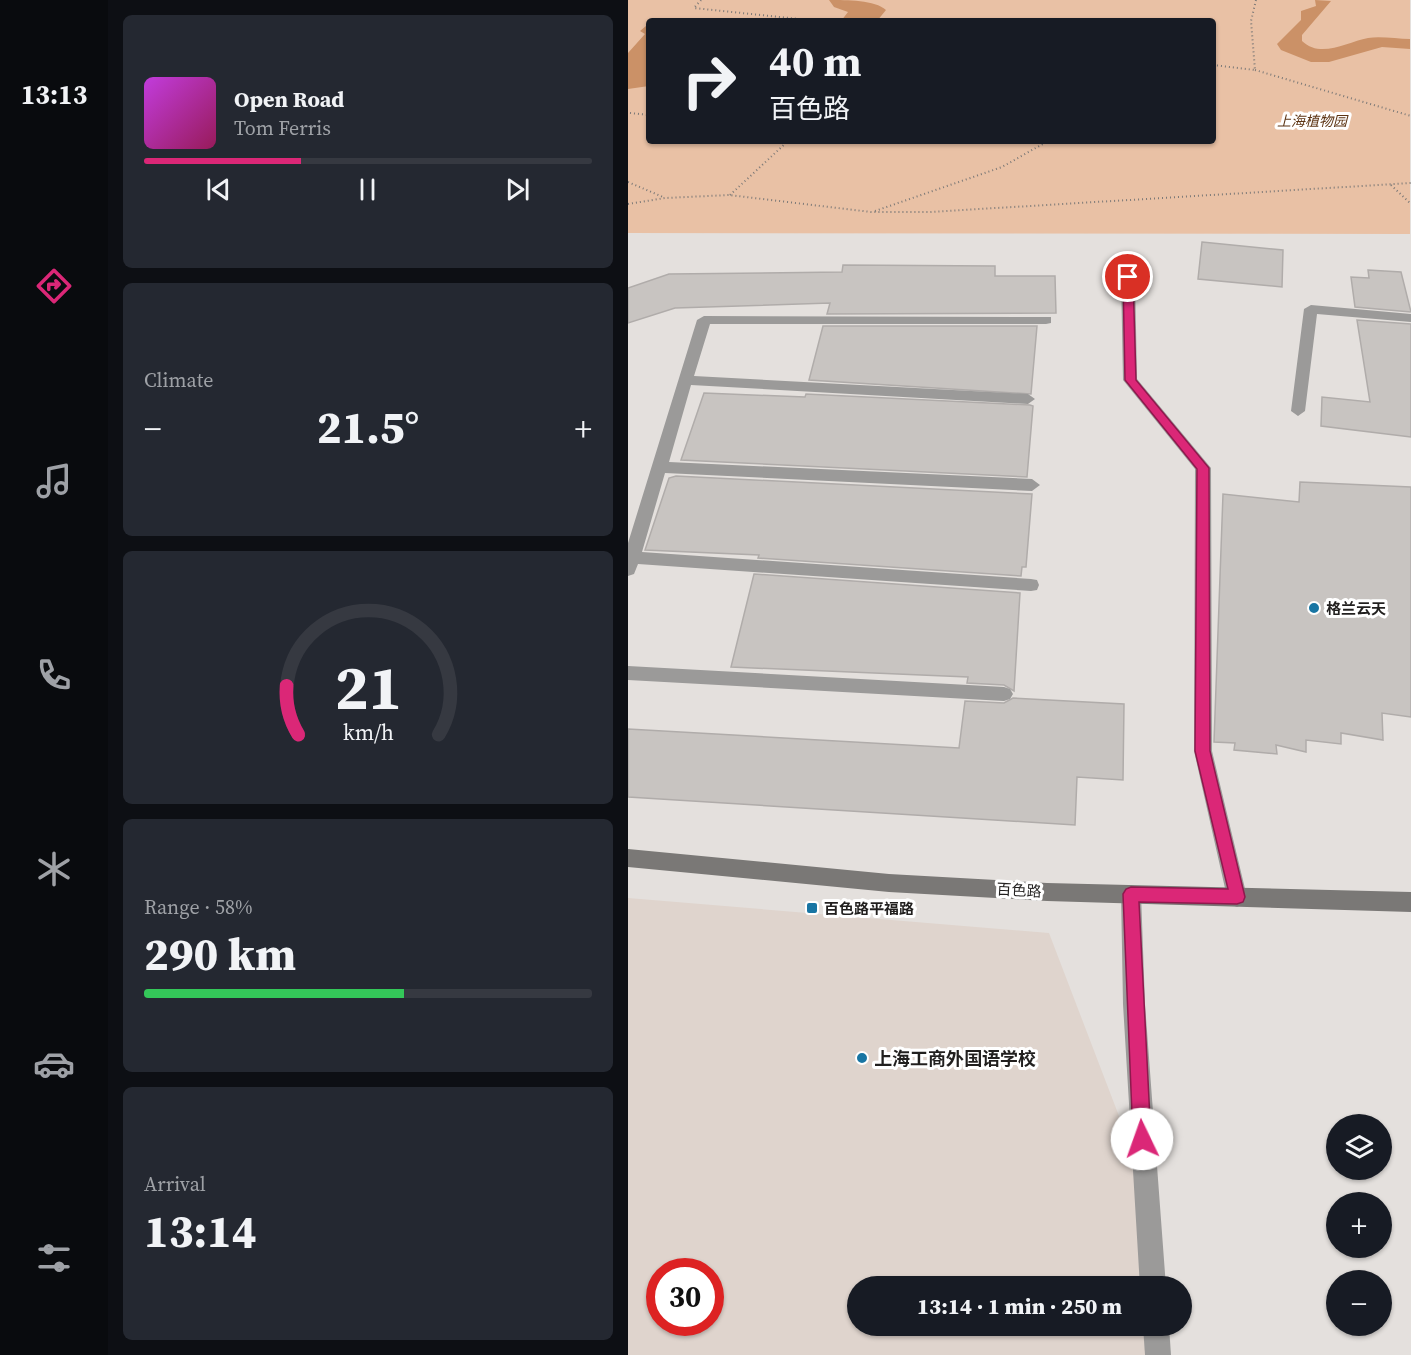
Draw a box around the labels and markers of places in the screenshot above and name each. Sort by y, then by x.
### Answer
pin [1102,251,1153,302]
place label: 格兰云天 [1326,598,1386,619]
marker: 格兰云天 [1307,601,1321,615]
place label: 百色路平福路 [824,898,914,919]
marker: 百色路平福路 [805,901,819,915]
place label: 上海工商外国语学校 [874,1046,1036,1071]
marker: 上海工商外国语学校 [855,1051,869,1065]

